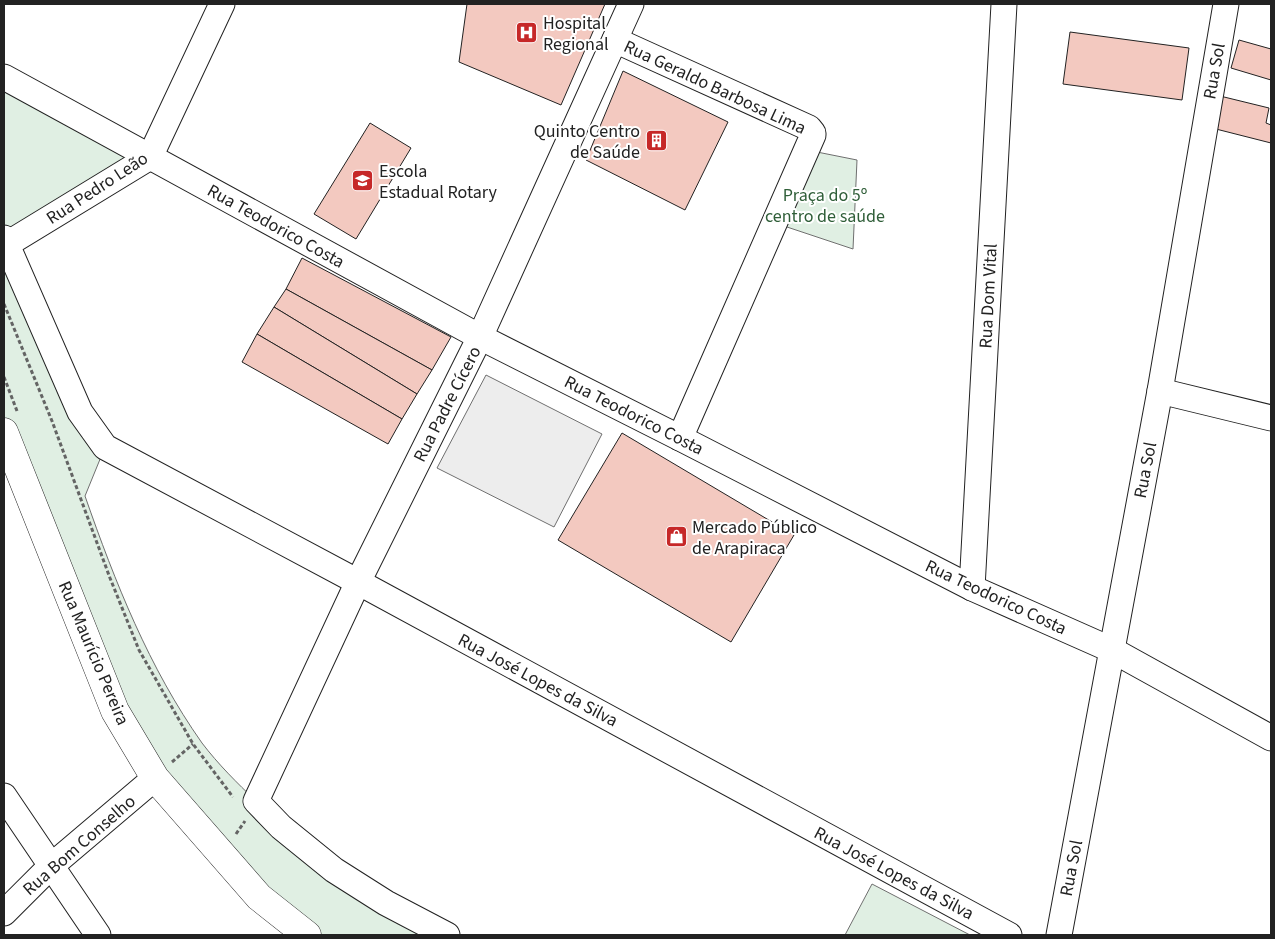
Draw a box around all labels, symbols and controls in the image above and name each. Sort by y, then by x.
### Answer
place label: Hospital Regional [543,11,609,57]
hospital icon: Hospital Regional [515,21,539,45]
street label: Rua Geraldo Barbosa Lima [620,34,810,141]
street label: Rua Sol [1197,41,1232,101]
place label: Quinto Centro de Saúde [534,119,640,165]
building icon: Quinto Centro de Saúde [644,129,668,153]
street label: Rua Pedro Leão [41,146,153,231]
place label: Escola Estadual Rotary [379,159,497,205]
school or university icon: Escola Estadual Rotary [351,169,375,193]
street label: Rua Teodorico Costa [203,178,349,275]
park label: Praça do 5º centro de saúde [765,183,885,229]
street label: Rua Dom Vital [973,243,1004,349]
street label: Rua Padre Cícero [407,342,487,467]
street label: Rua Teodorico Costa [560,369,708,461]
street label: Rua Sol [1128,440,1163,500]
place label: Mercado Público de Arapiraca [692,515,817,561]
shop icon: Mercado Público de Arapiraca [664,525,688,549]
street label: Rua Teodorico Costa [921,554,1071,641]
street label: Rua Maurício Pereira [52,577,135,729]
street label: Rua José Lopes da Silva [453,628,622,733]
street label: Rua Bom Conselho [18,789,141,901]
street label: Rua José Lopes da Silva [809,821,978,926]
street label: Rua Sol [1054,838,1089,898]

